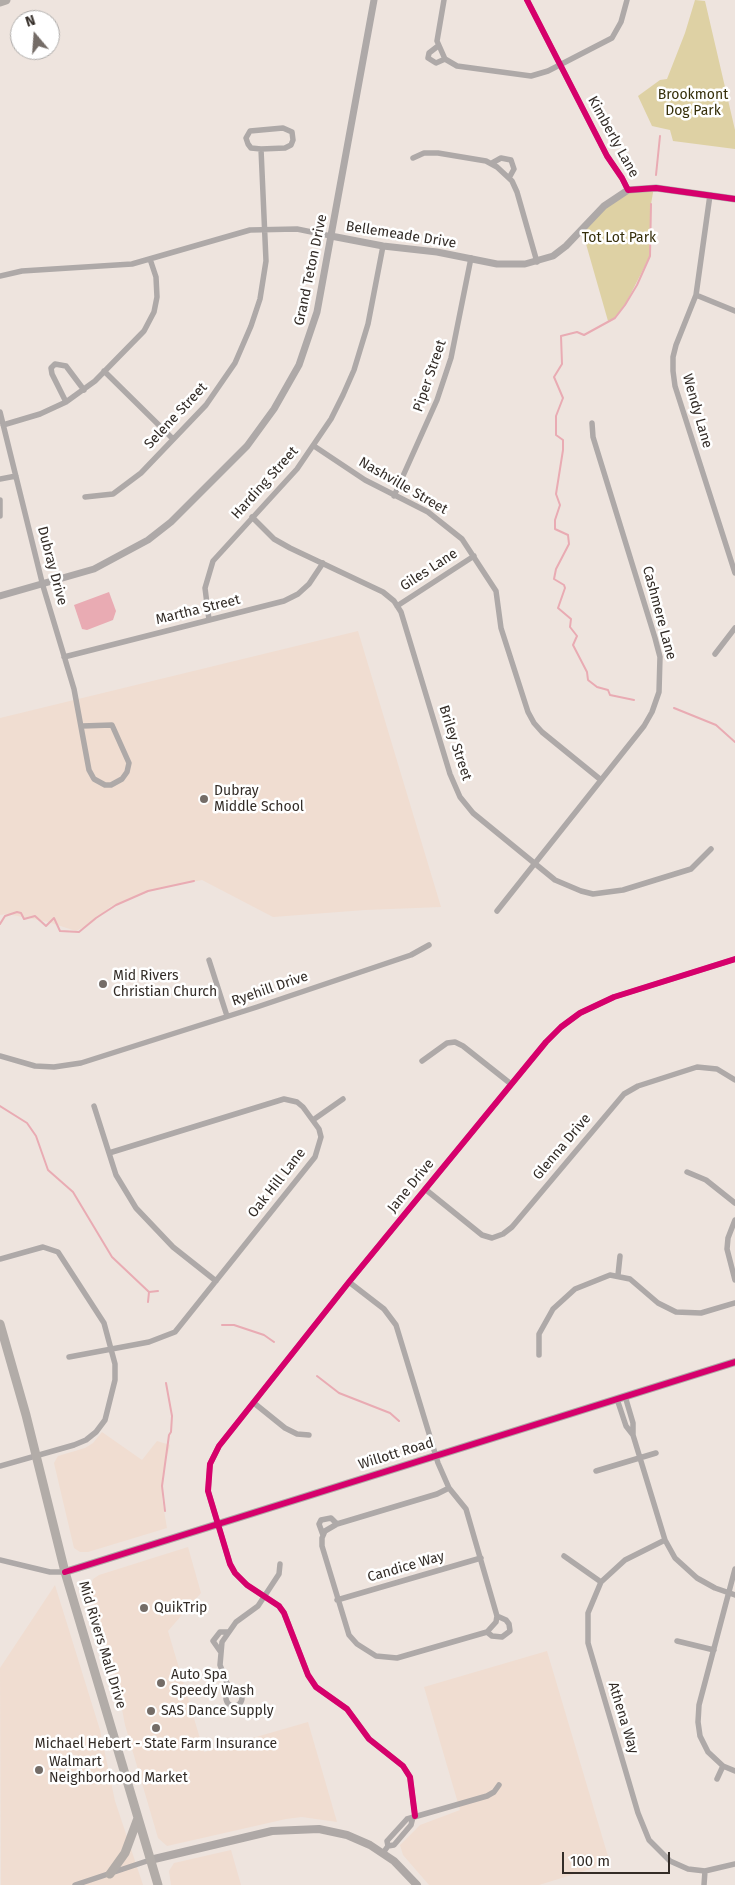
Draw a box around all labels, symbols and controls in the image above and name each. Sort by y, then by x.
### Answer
north arrow [10,10,60,60]
text: N [23,12,38,31]
park label: Brookmont Dog Park [658,87,728,120]
street label: Kimberly Lane [584,93,642,181]
street label: Grand Teton Drive [291,213,331,327]
street label: Bellemeade Drive [345,218,457,252]
park label: Tot Lot Park [582,230,656,246]
street label: Piper Street [410,338,450,414]
street label: Wendy Lane [678,372,716,450]
street label: Selene Street [141,379,211,453]
street label: Harding Street [228,443,302,523]
street label: Nashville Street [356,454,450,518]
street label: Dubray Drive [33,525,71,607]
street label: Giles Lane [397,545,461,595]
street label: Cashmere Lane [638,564,680,662]
street label: Martha Street [154,591,242,629]
street label: Briley Street [435,703,475,783]
place label: Dubray Middle School [214,783,304,816]
marker: Dubray Middle School [198,793,210,805]
place label: Mid Rivers Christian Church [113,968,217,1000]
street label: Ryehill Drive [230,968,310,1010]
marker: Mid Rivers Christian Church [97,978,109,990]
street label: Glenna Drive [530,1111,594,1183]
street label: Oak Hill Lane [245,1145,309,1221]
street label: Jane Drive [384,1156,438,1216]
street label: Willott Road [356,1435,436,1473]
street label: Candice Way [366,1548,446,1586]
street label: Mid Rivers Mall Drive [75,1579,129,1711]
place label: QuikTrip [154,1600,207,1616]
marker: QuikTrip [138,1602,150,1614]
place label: Auto Spa Speedy Wash [171,1667,255,1700]
marker: Auto Spa Speedy Wash [155,1677,167,1689]
street label: Athena Way [604,1680,642,1756]
place label: SAS Dance Supply [161,1703,274,1719]
marker: SAS Dance Supply [145,1705,157,1717]
marker: Michael Hebert - State Farm Insurance [150,1722,162,1734]
place label: Michael Hebert - State Farm Insurance [35,1736,277,1752]
place label: Walmart Neighborhood Market [49,1754,188,1786]
marker: Walmart Neighborhood Market [33,1764,45,1776]
scale bar [565,1842,672,1874]
text: 100 m [570,1852,610,1870]

